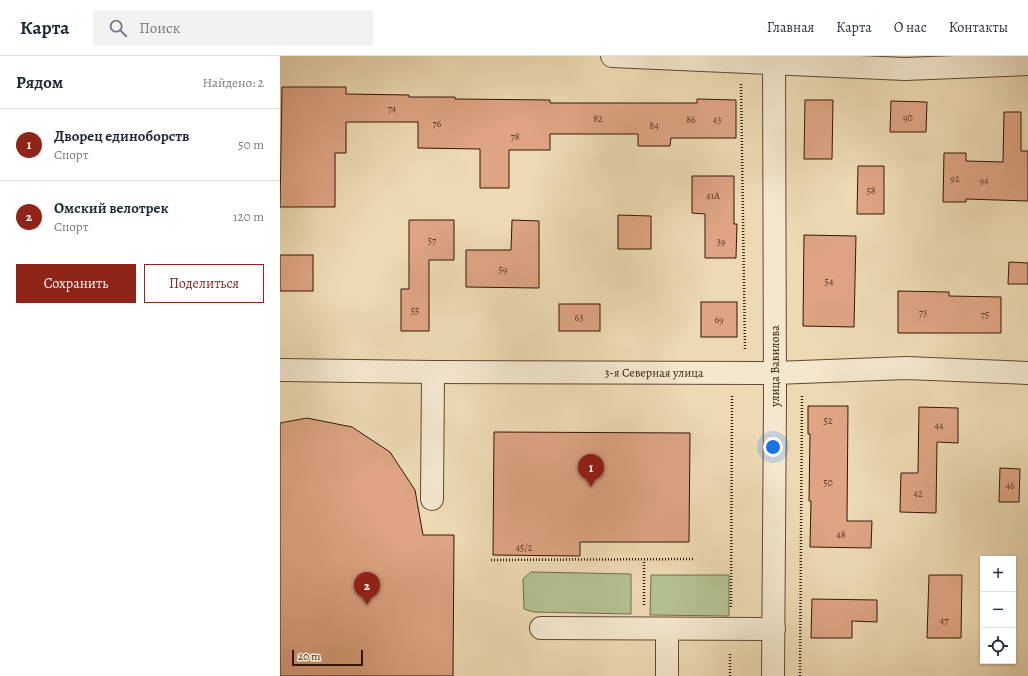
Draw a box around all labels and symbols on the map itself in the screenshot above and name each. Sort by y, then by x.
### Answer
house number: 74 [388,102,397,115]
house number: 90 [903,111,913,124]
house number: 82 [593,112,603,125]
house number: 86 [686,113,696,126]
house number: 43 [713,113,721,126]
house number: 76 [433,117,442,130]
house number: 84 [649,119,659,132]
house number: 78 [510,130,520,143]
house number: 92 [950,172,960,185]
house number: 94 [979,174,989,187]
house number: 58 [866,184,876,197]
house number: 41А [706,189,720,202]
house number: 57 [428,234,437,247]
house number: 39 [717,235,726,248]
house number: 59 [499,263,508,276]
house number: 54 [825,275,834,288]
house number: 55 [411,304,419,317]
house number: 73 [919,306,927,319]
house number: 75 [981,308,989,321]
house number: 63 [575,311,583,324]
house number: 69 [714,313,724,326]
street label: улица Вавилова [767,325,783,408]
street label: 3-я Северная улица [604,365,704,381]
house number: 52 [823,414,833,427]
house number: 44 [934,419,944,432]
your location [763,437,783,457]
pin: 1 [578,454,604,487]
house number: 50 [823,476,833,489]
house number: 46 [1005,479,1015,492]
house number: 42 [913,487,923,500]
house number: 48 [836,528,846,541]
house number: 45/2 [516,541,533,554]
pin: 2 [354,572,380,605]
house number: 47 [940,614,949,627]
scale bar [292,648,363,667]

